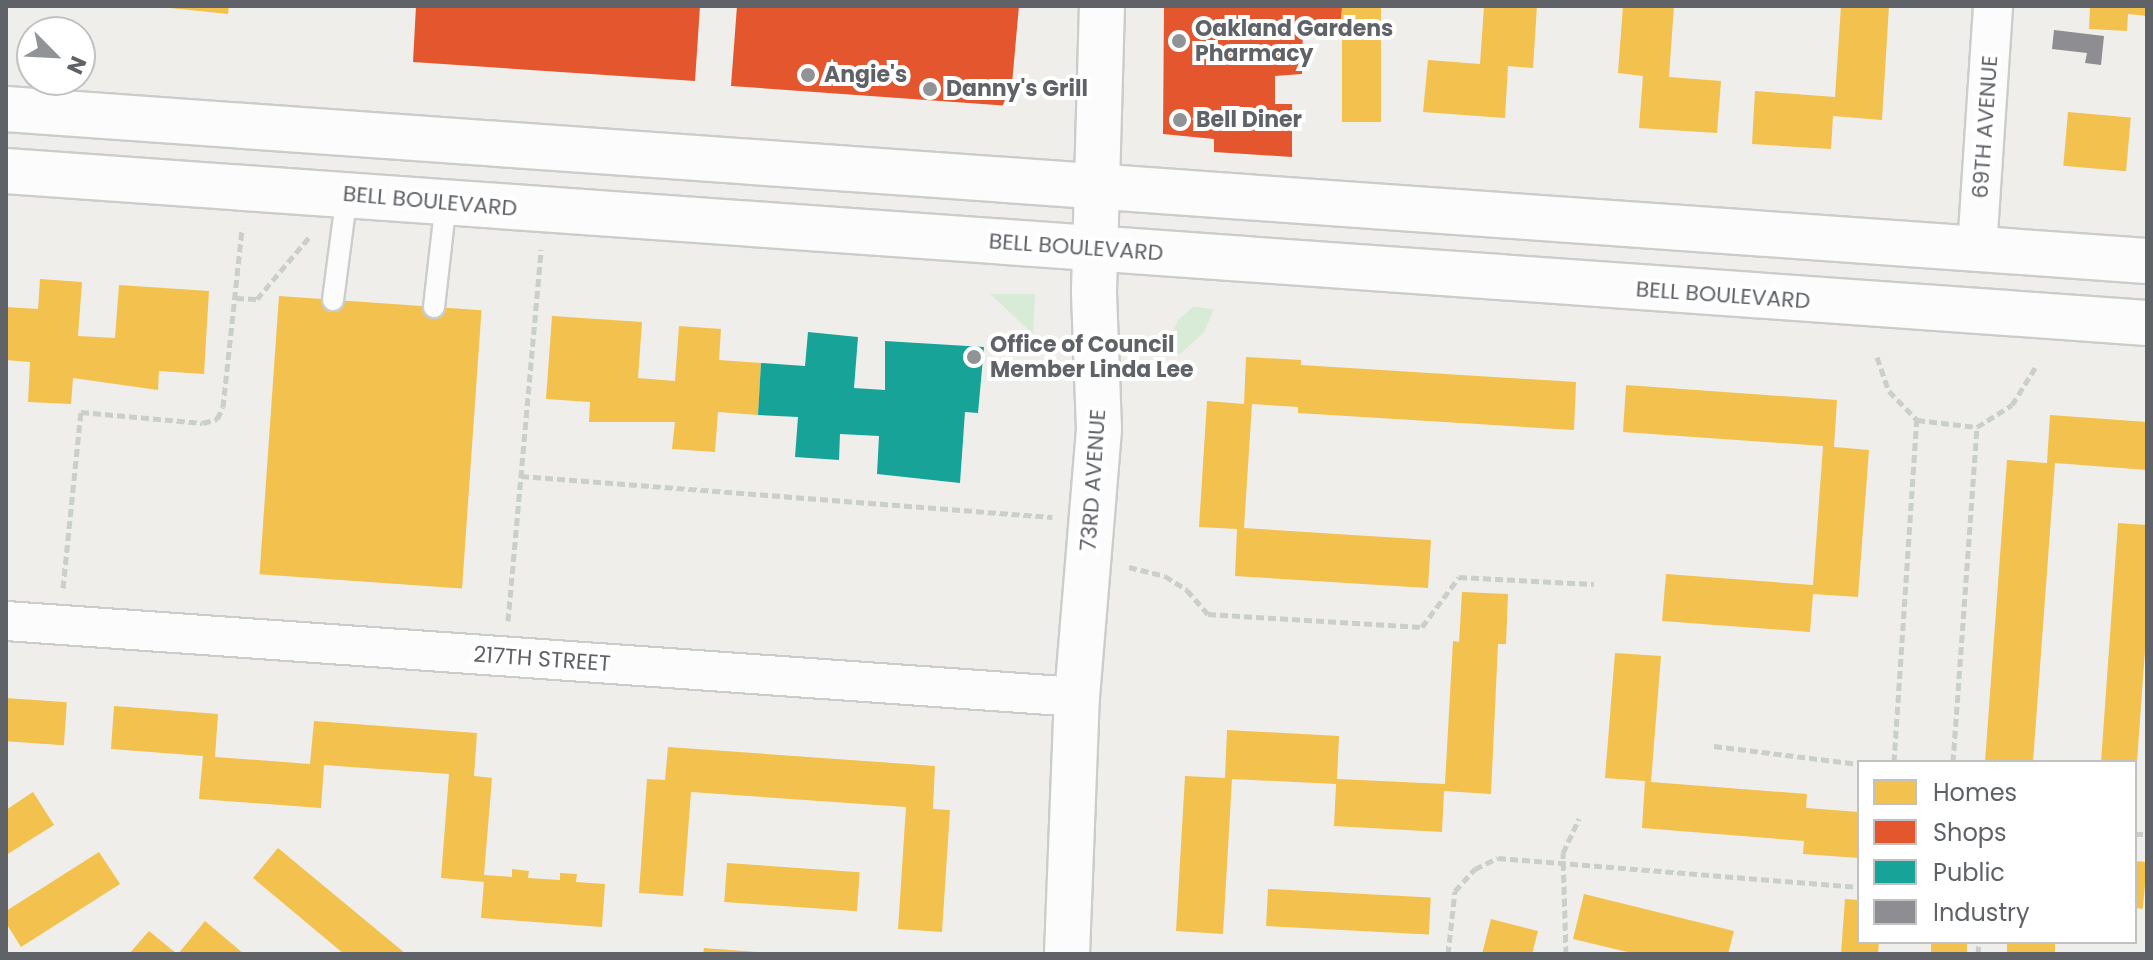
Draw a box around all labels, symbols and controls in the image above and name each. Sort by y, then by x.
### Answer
place label: Oakland Gardens Pharmacy [1195,15,1393,66]
north arrow [16,16,96,96]
marker: Oakland Gardens Pharmacy [1170,32,1188,50]
text: N [59,51,94,79]
street label: 69TH AVENUE [1967,55,2003,199]
place label: Angie's [824,62,907,88]
marker: Angie's [799,66,817,84]
place label: Danny's Grill [946,76,1088,102]
marker: Danny's Grill [921,80,939,98]
place label: Bell Diner [1196,107,1302,133]
marker: Bell Diner [1171,111,1189,129]
street label: BELL BOULEVARD [342,180,518,222]
street label: BELL BOULEVARD [988,228,1164,266]
street label: BELL BOULEVARD [1635,276,1811,314]
place label: Office of Council Member Linda Lee [990,331,1194,382]
marker: Office of Council Member Linda Lee [965,348,983,366]
street label: 73RD AVENUE [1075,408,1111,552]
street label: 217TH STREET [473,641,611,677]
legend [1857,760,2137,944]
text: Homes [1933,776,2017,809]
text: Shops [1933,816,2007,849]
text: Public [1933,856,2005,889]
text: Industry [1933,896,2030,929]

